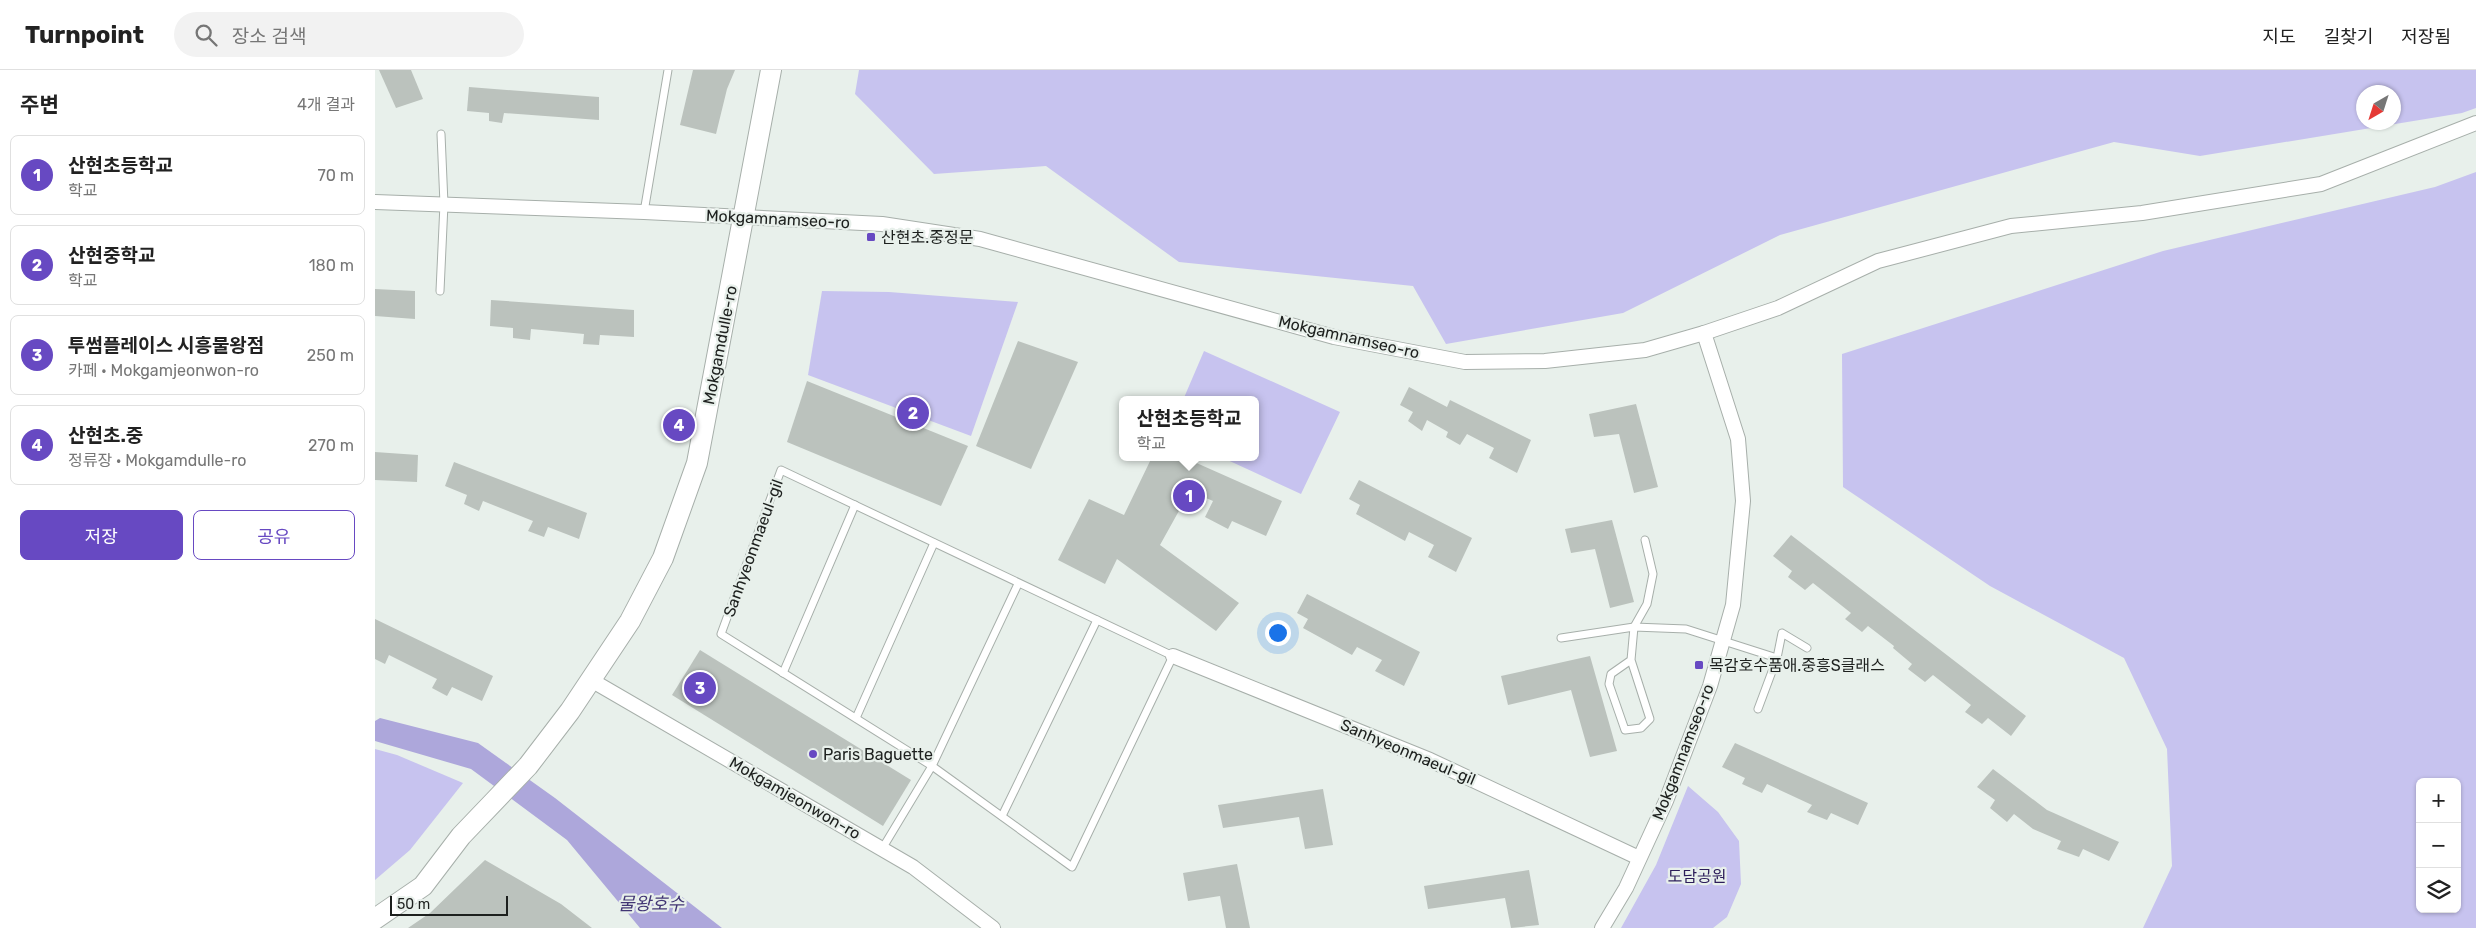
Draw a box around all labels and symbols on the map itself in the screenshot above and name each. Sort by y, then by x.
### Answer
north arrow [2356,85,2401,130]
street label: Mokgamnamseo-ro [705,206,851,232]
place label: 산현초.중정문 [881,228,974,247]
marker: 산현초.중정문 [865,231,877,243]
street label: Mokgamdulle-ro [699,284,741,406]
street label: Mokgamnamseo-ro [1277,312,1421,362]
pin: 2 [897,394,929,432]
pin: 4 [663,406,695,444]
street label: Sanhyeonmaeul-gil [719,477,787,619]
pin: 1 [1173,477,1205,515]
your location [1265,620,1291,646]
place label: 목감호수품애.중흥S클래스 [1709,656,1885,675]
marker: 목감호수품애.중흥S클래스 [1693,659,1705,671]
pin: 3 [684,669,716,707]
street label: Mokgamnamseo-ro [1648,681,1718,823]
street label: Sanhyeonmaeul-gil [1338,715,1478,789]
place label: Paris Baguette [823,745,933,764]
marker: Paris Baguette [807,748,819,760]
street label: Mokgamjeonwon-ro [726,753,864,843]
park label: 도담공원 [1668,867,1726,886]
scale bar [390,893,507,916]
water label: 물왕호수 [618,893,686,915]

